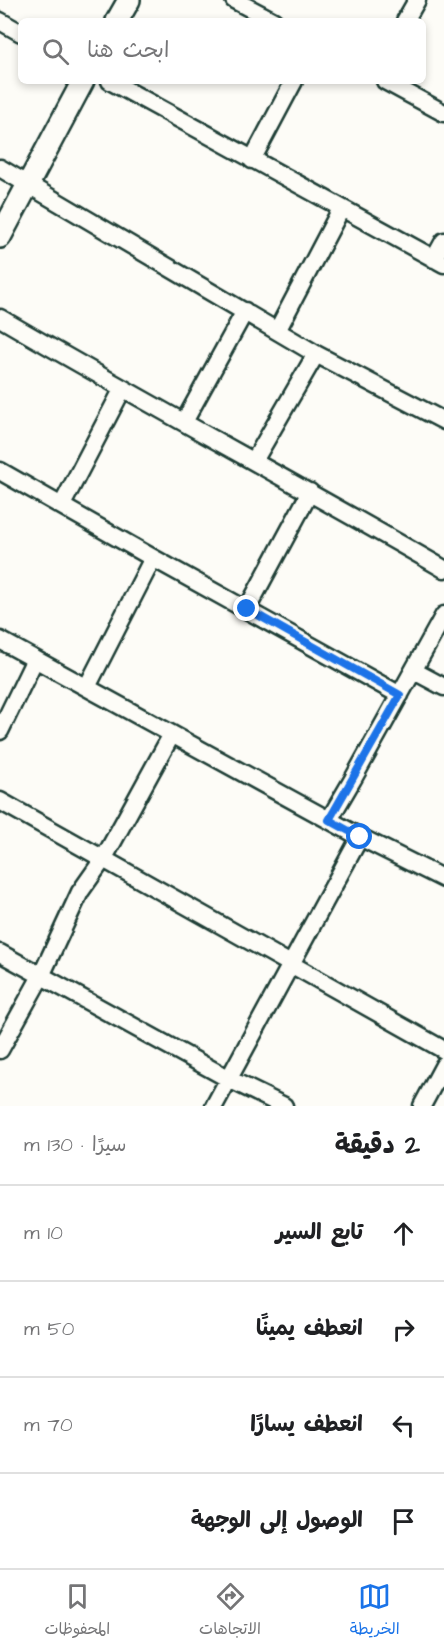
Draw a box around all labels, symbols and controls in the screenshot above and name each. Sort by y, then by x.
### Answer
search box [18,18,426,84]
icon: search [39,35,72,68]
text: ابحث هنا [87,35,169,66]
route end [233,595,259,621]
route start [346,823,372,849]
text: 2 دقيقة [335,1127,420,1163]
text: سيرًا · 130 m [24,1131,127,1159]
text: تابع السير [276,1217,363,1248]
icon: ahead [387,1217,420,1250]
text: 10 m [24,1219,63,1247]
text: انعطف يمينًا [256,1313,363,1344]
icon: right [387,1313,420,1346]
text: 50 m [24,1315,74,1343]
text: انعطف يسارًا [250,1409,363,1440]
icon: left [387,1409,420,1442]
text: 70 m [24,1411,73,1439]
text: الوصول إلى الوجهة [191,1505,363,1536]
icon: arrive [387,1505,420,1538]
tab: المحفوظات [44,1580,110,1643]
tab: الاتجاهات [199,1580,261,1643]
tab: الخريطة [350,1580,400,1643]

